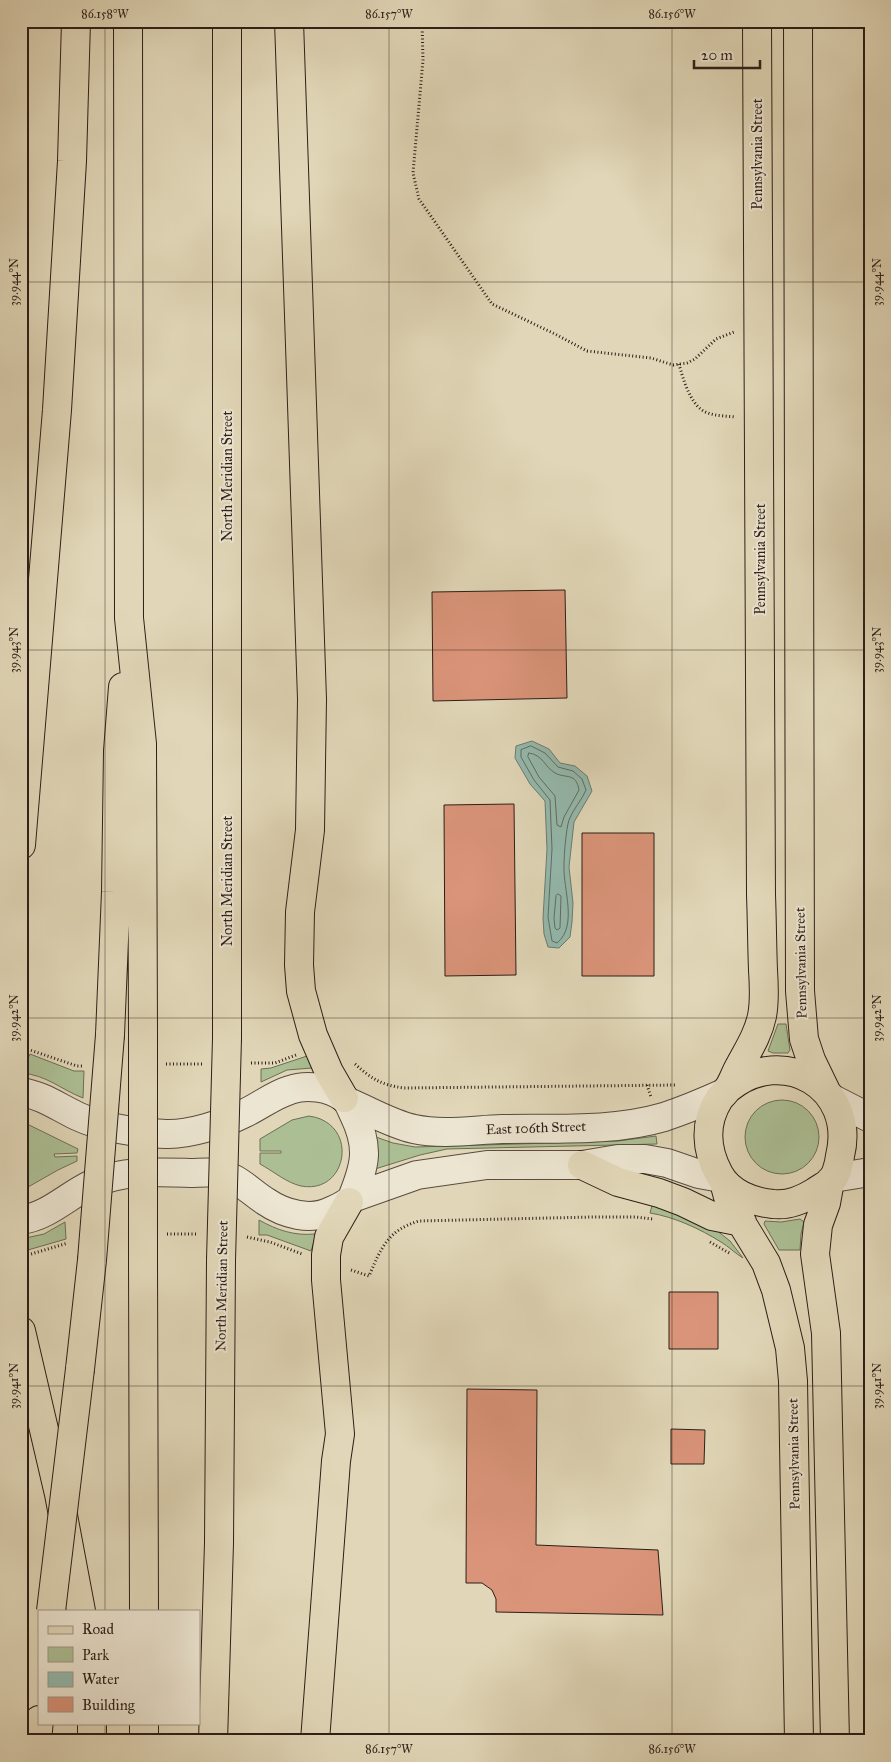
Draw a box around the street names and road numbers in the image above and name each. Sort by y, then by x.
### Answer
street label: Pennsylvania Street [749,98,766,210]
street label: North Meridian Street [219,410,236,542]
street label: Pennsylvania Street [752,503,769,615]
street label: North Meridian Street [219,815,236,947]
street label: Pennsylvania Street [792,907,810,1019]
street label: East 106th Street [486,1118,586,1138]
street label: North Meridian Street [212,1220,232,1352]
street label: Pennsylvania Street [785,1398,803,1510]

